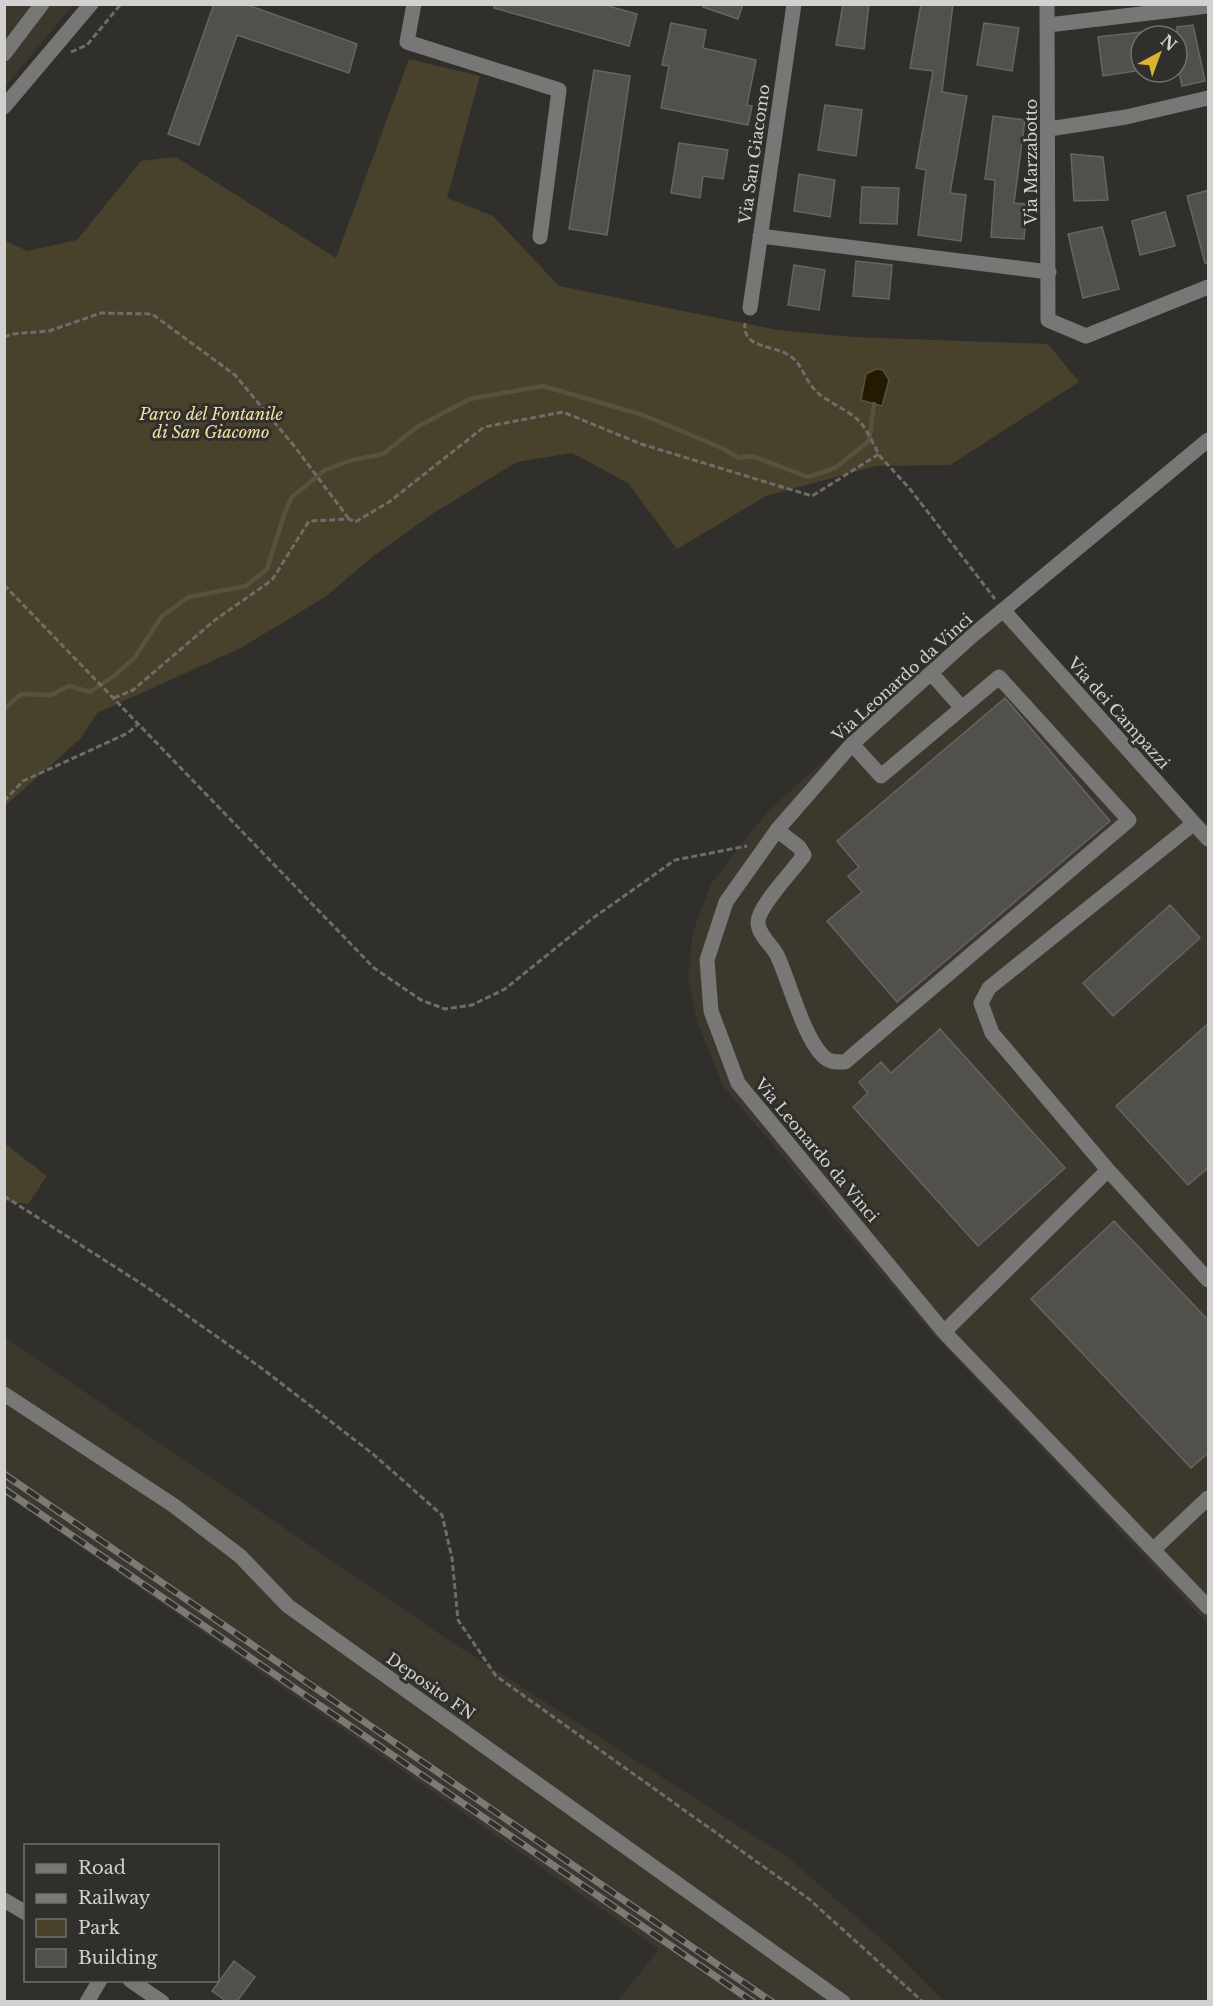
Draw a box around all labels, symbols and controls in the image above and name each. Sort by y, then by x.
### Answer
north arrow [1129,24,1189,84]
text: N [1157,30,1181,55]
street label: Via San Giacomo [734,83,774,226]
street label: Via Marzabotto [1021,99,1041,226]
park label: Parco del Fontanile di San Giacomo [138,404,283,442]
street label: Via Leonardo da Vinci [827,608,977,746]
street label: Via dei Campazzi [1063,652,1175,773]
street label: Via Leonardo da Vinci [750,1073,883,1227]
street label: Deposito FN [383,1648,479,1724]
legend [24,1844,219,1982]
text: Road [78,1857,126,1879]
text: Railway [78,1887,151,1909]
text: Park [78,1917,120,1939]
text: Building [78,1947,157,1969]

